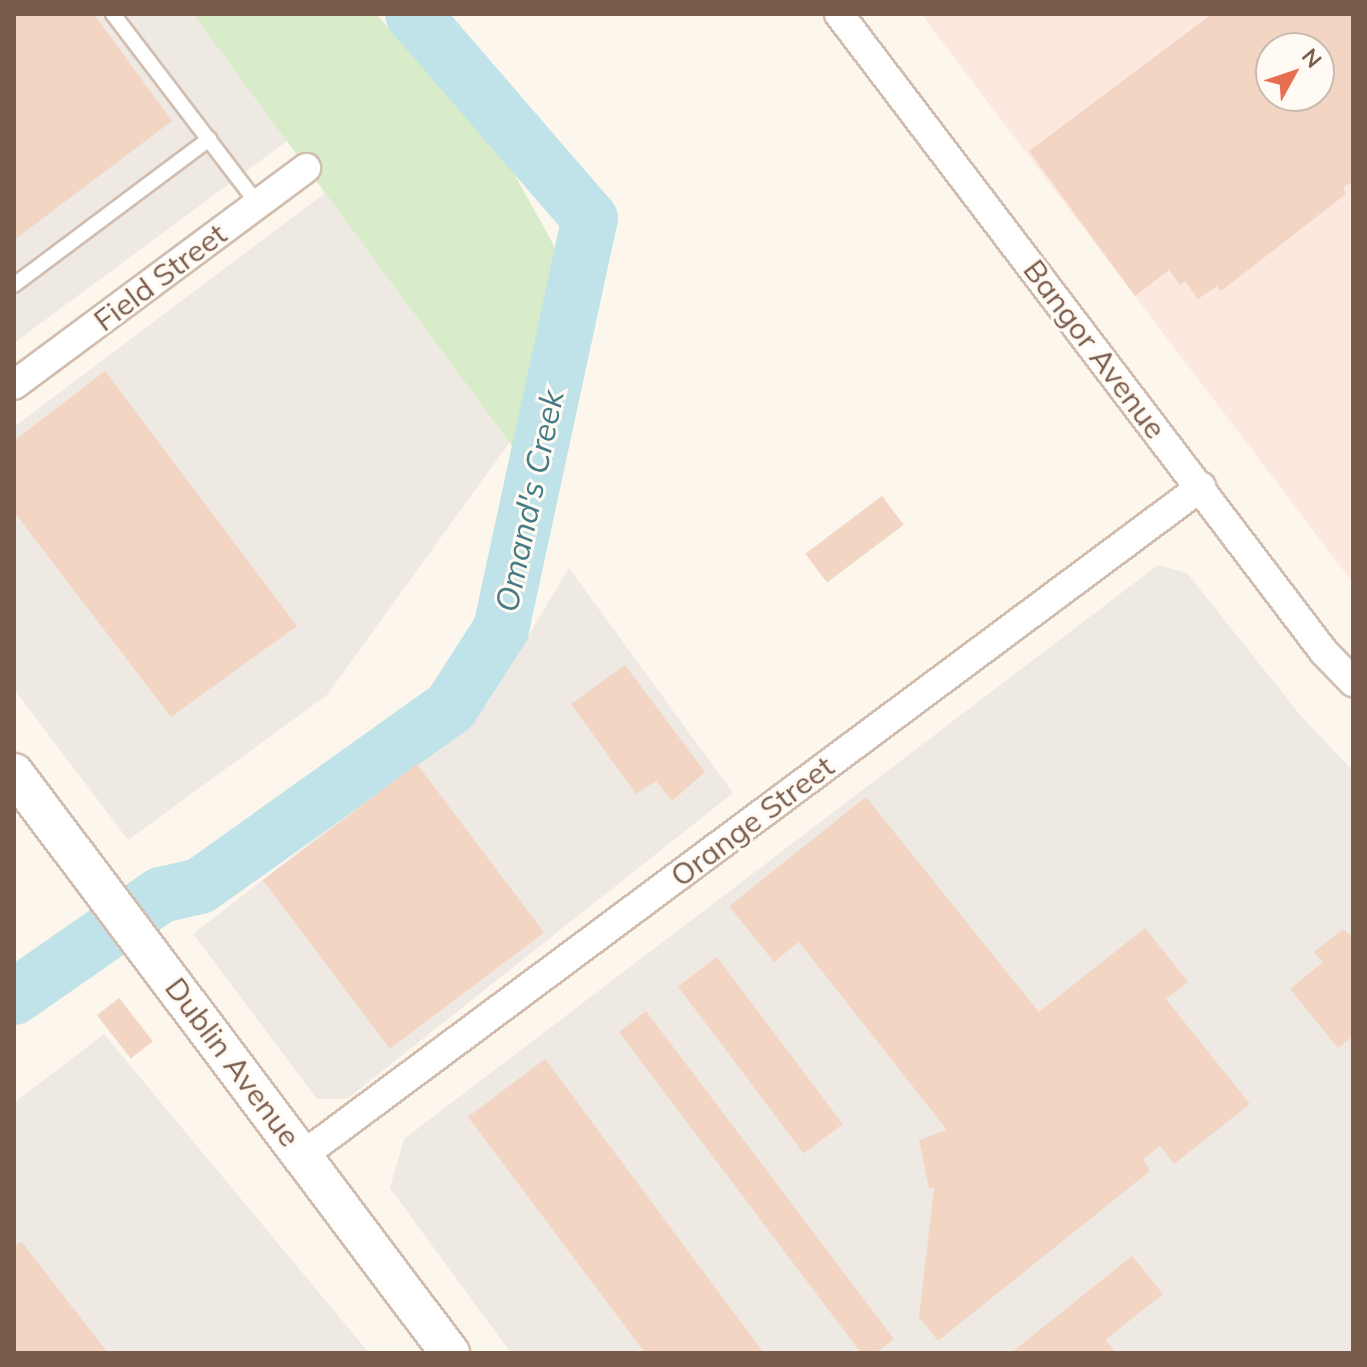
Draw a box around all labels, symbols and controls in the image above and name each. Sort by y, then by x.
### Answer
north arrow [1255,32,1335,112]
text: N [1296,42,1328,73]
street label: Field Street [87,216,233,338]
street label: Bangor Avenue [1016,253,1174,445]
water label: Omand's Creek [487,387,571,615]
street label: Orange Street [663,748,841,894]
street label: Dublin Avenue [158,971,308,1153]

